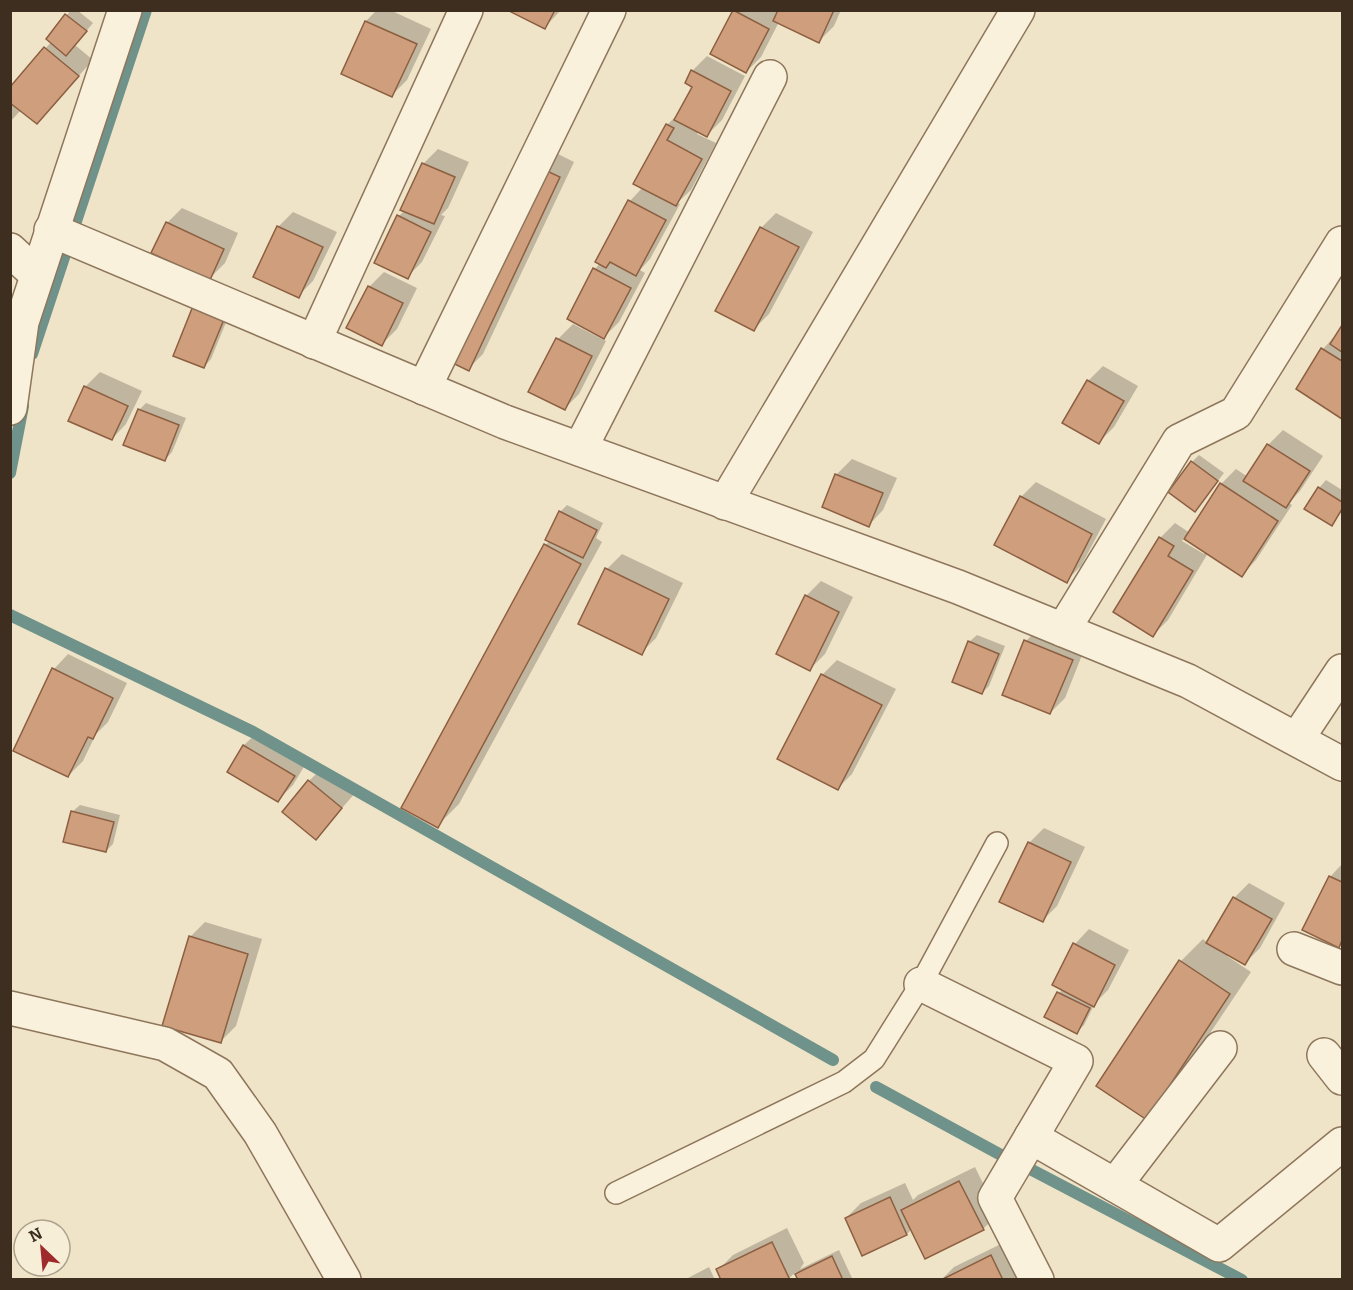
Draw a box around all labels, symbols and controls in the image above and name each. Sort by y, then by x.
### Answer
north arrow [12,1218,72,1278]
text: N [26,1224,45,1246]

